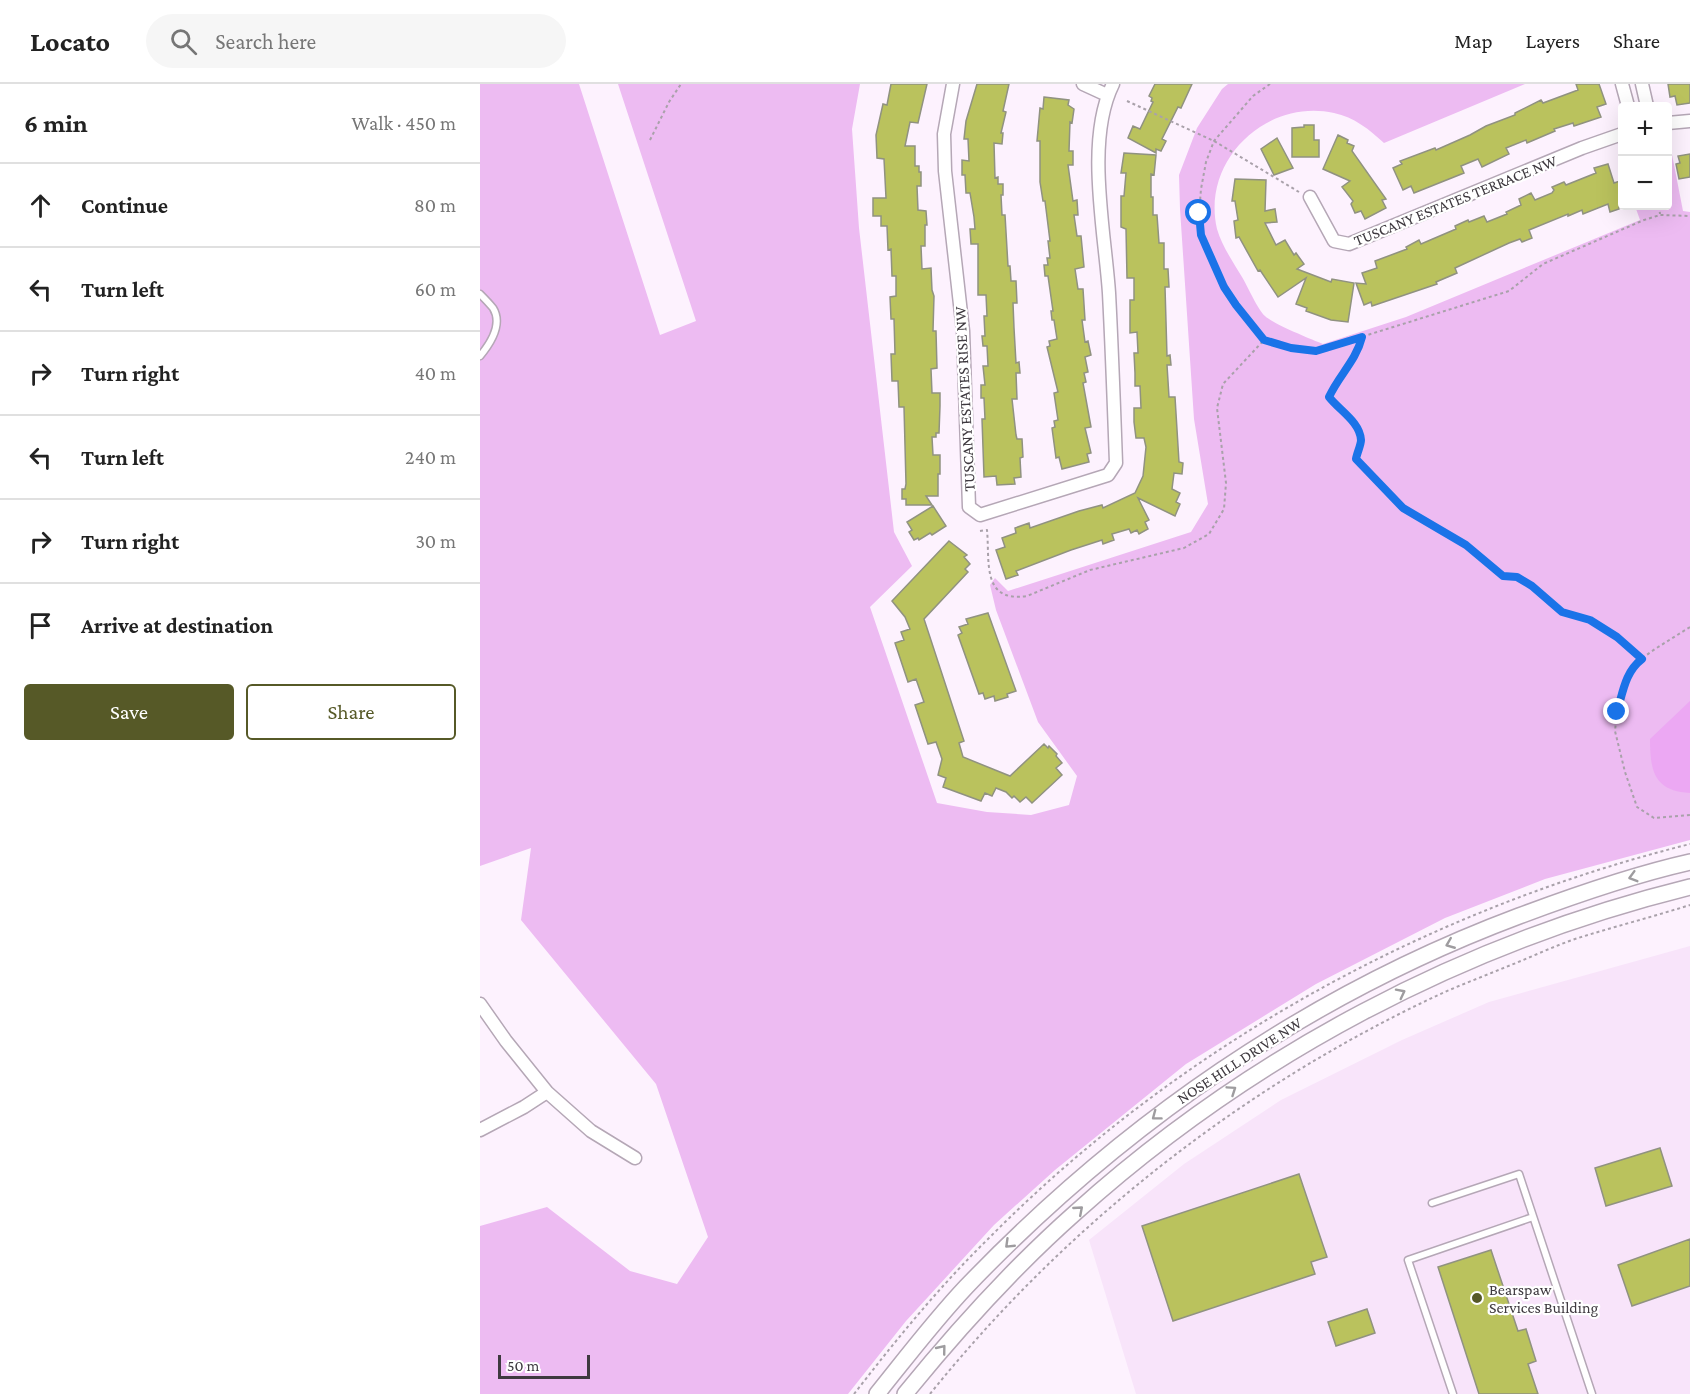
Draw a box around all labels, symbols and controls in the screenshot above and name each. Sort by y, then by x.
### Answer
search box [146,14,566,68]
icon: search [167,25,200,58]
text: Locato [30,26,110,57]
text: Search here [215,29,316,54]
text: Map [1454,29,1493,53]
text: Layers [1526,29,1580,53]
text: Share [1613,29,1660,53]
map controls [1618,102,1672,210]
button: + [1618,102,1672,156]
text: 6 min [24,109,88,138]
text: Walk · 450 m [351,112,456,134]
street label: TUSCANY ESTATES TERRACE NW [1351,152,1560,249]
button: − [1618,156,1672,210]
icon: ahead [24,189,57,222]
text: Continue [81,193,168,218]
text: 80 m [414,194,456,216]
route start [1185,199,1211,225]
icon: left [24,273,57,306]
text: Turn left [81,277,164,302]
text: 60 m [415,278,456,300]
street label: TUSCANY ESTATES RISE NW [951,306,978,492]
icon: right [24,357,57,390]
text: Turn right [81,361,179,386]
text: 40 m [415,362,456,384]
icon: left [24,441,57,474]
text: Turn left [81,445,164,470]
text: 240 m [405,446,456,468]
icon: right [24,525,57,558]
text: Turn right [81,529,179,554]
text: 30 m [415,530,456,552]
icon: arrive [24,609,57,642]
text: Arrive at destination [81,613,273,638]
button: Save [24,684,234,740]
button: Share [246,684,456,740]
route end [1603,698,1629,724]
one-way arrow [1629,870,1639,883]
one-way arrow [1446,937,1457,949]
one-way arrow [1395,988,1406,1000]
street label: NOSE HILL DRIVE NW [1174,1014,1305,1107]
one-way arrow [1226,1086,1237,1097]
one-way arrow [1152,1109,1163,1120]
one-way arrow [1072,1206,1082,1217]
one-way arrow [1005,1237,1016,1248]
place label: Bearspaw Services Building [1489,1281,1599,1317]
marker: Bearspaw Services Building [1470,1291,1484,1305]
one-way arrow [935,1345,946,1356]
scale bar [498,1352,590,1380]
text: 50 m [507,1357,539,1374]

